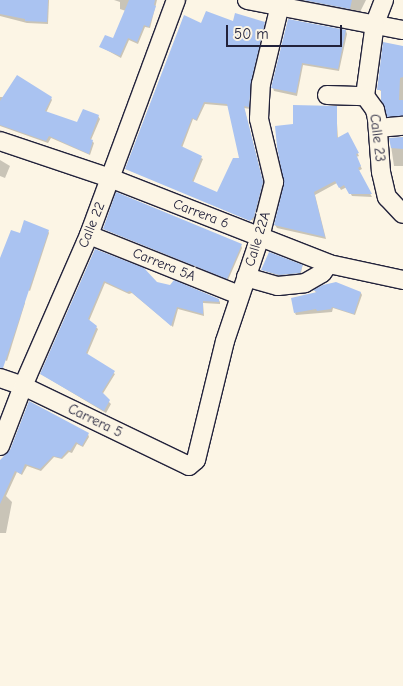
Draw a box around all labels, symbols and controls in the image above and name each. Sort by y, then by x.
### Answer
scale bar [228,15,344,47]
text: 50 m [234,25,269,43]
street label: Calle 23 [366,113,388,163]
street label: Carrera 6 [171,196,231,232]
street label: Calle 22 [75,199,109,251]
street label: Calle 22A [242,210,274,268]
street label: Carrera 5A [130,245,198,285]
street label: Carrera 5 [65,401,125,441]

